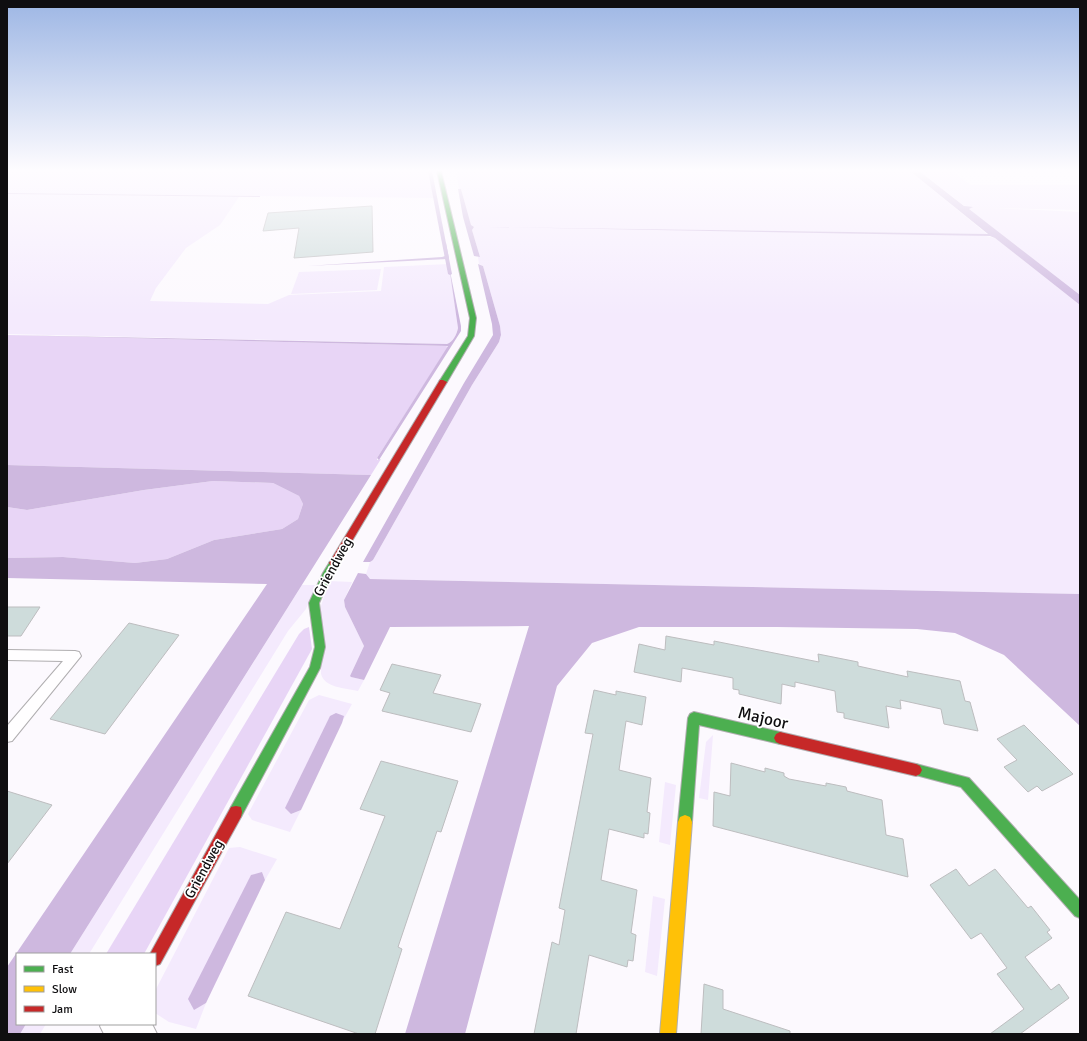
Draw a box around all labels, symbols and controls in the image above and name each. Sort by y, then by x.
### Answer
street label: Griendweg [310,535,356,599]
street label: Majoor [736,702,791,734]
street label: Griendweg [181,837,227,901]
legend [16,953,156,1025]
text: Fast [52,962,73,977]
text: Slow [52,982,77,997]
text: Jam [52,1002,73,1017]

